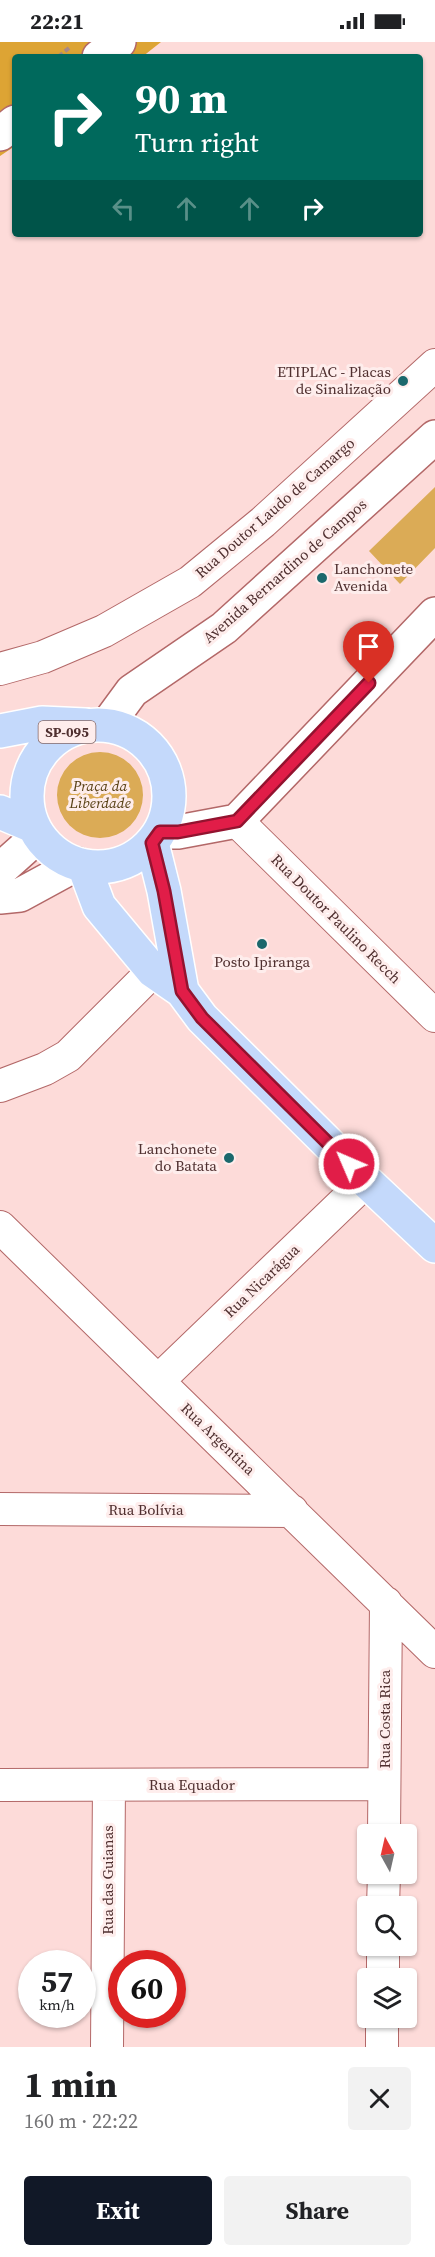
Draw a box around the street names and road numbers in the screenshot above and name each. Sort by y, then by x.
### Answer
street label: Rua Doutor Laudo de Camargo [190,432,359,583]
street label: Avenida Bernardino de Campos [198,494,371,648]
road number: SP-095 [38,721,96,743]
street label: Rua Doutor Paulino Recch [267,849,406,988]
street label: Rua Nicarágua [219,1239,304,1322]
street label: Rua Argentina [177,1398,260,1480]
street label: Rua Bolívia [108,1499,184,1520]
street label: Rua Costa Rica [374,1669,395,1768]
street label: Rua Equador [149,1774,236,1795]
street label: Rua das Guianas [97,1825,118,1935]

